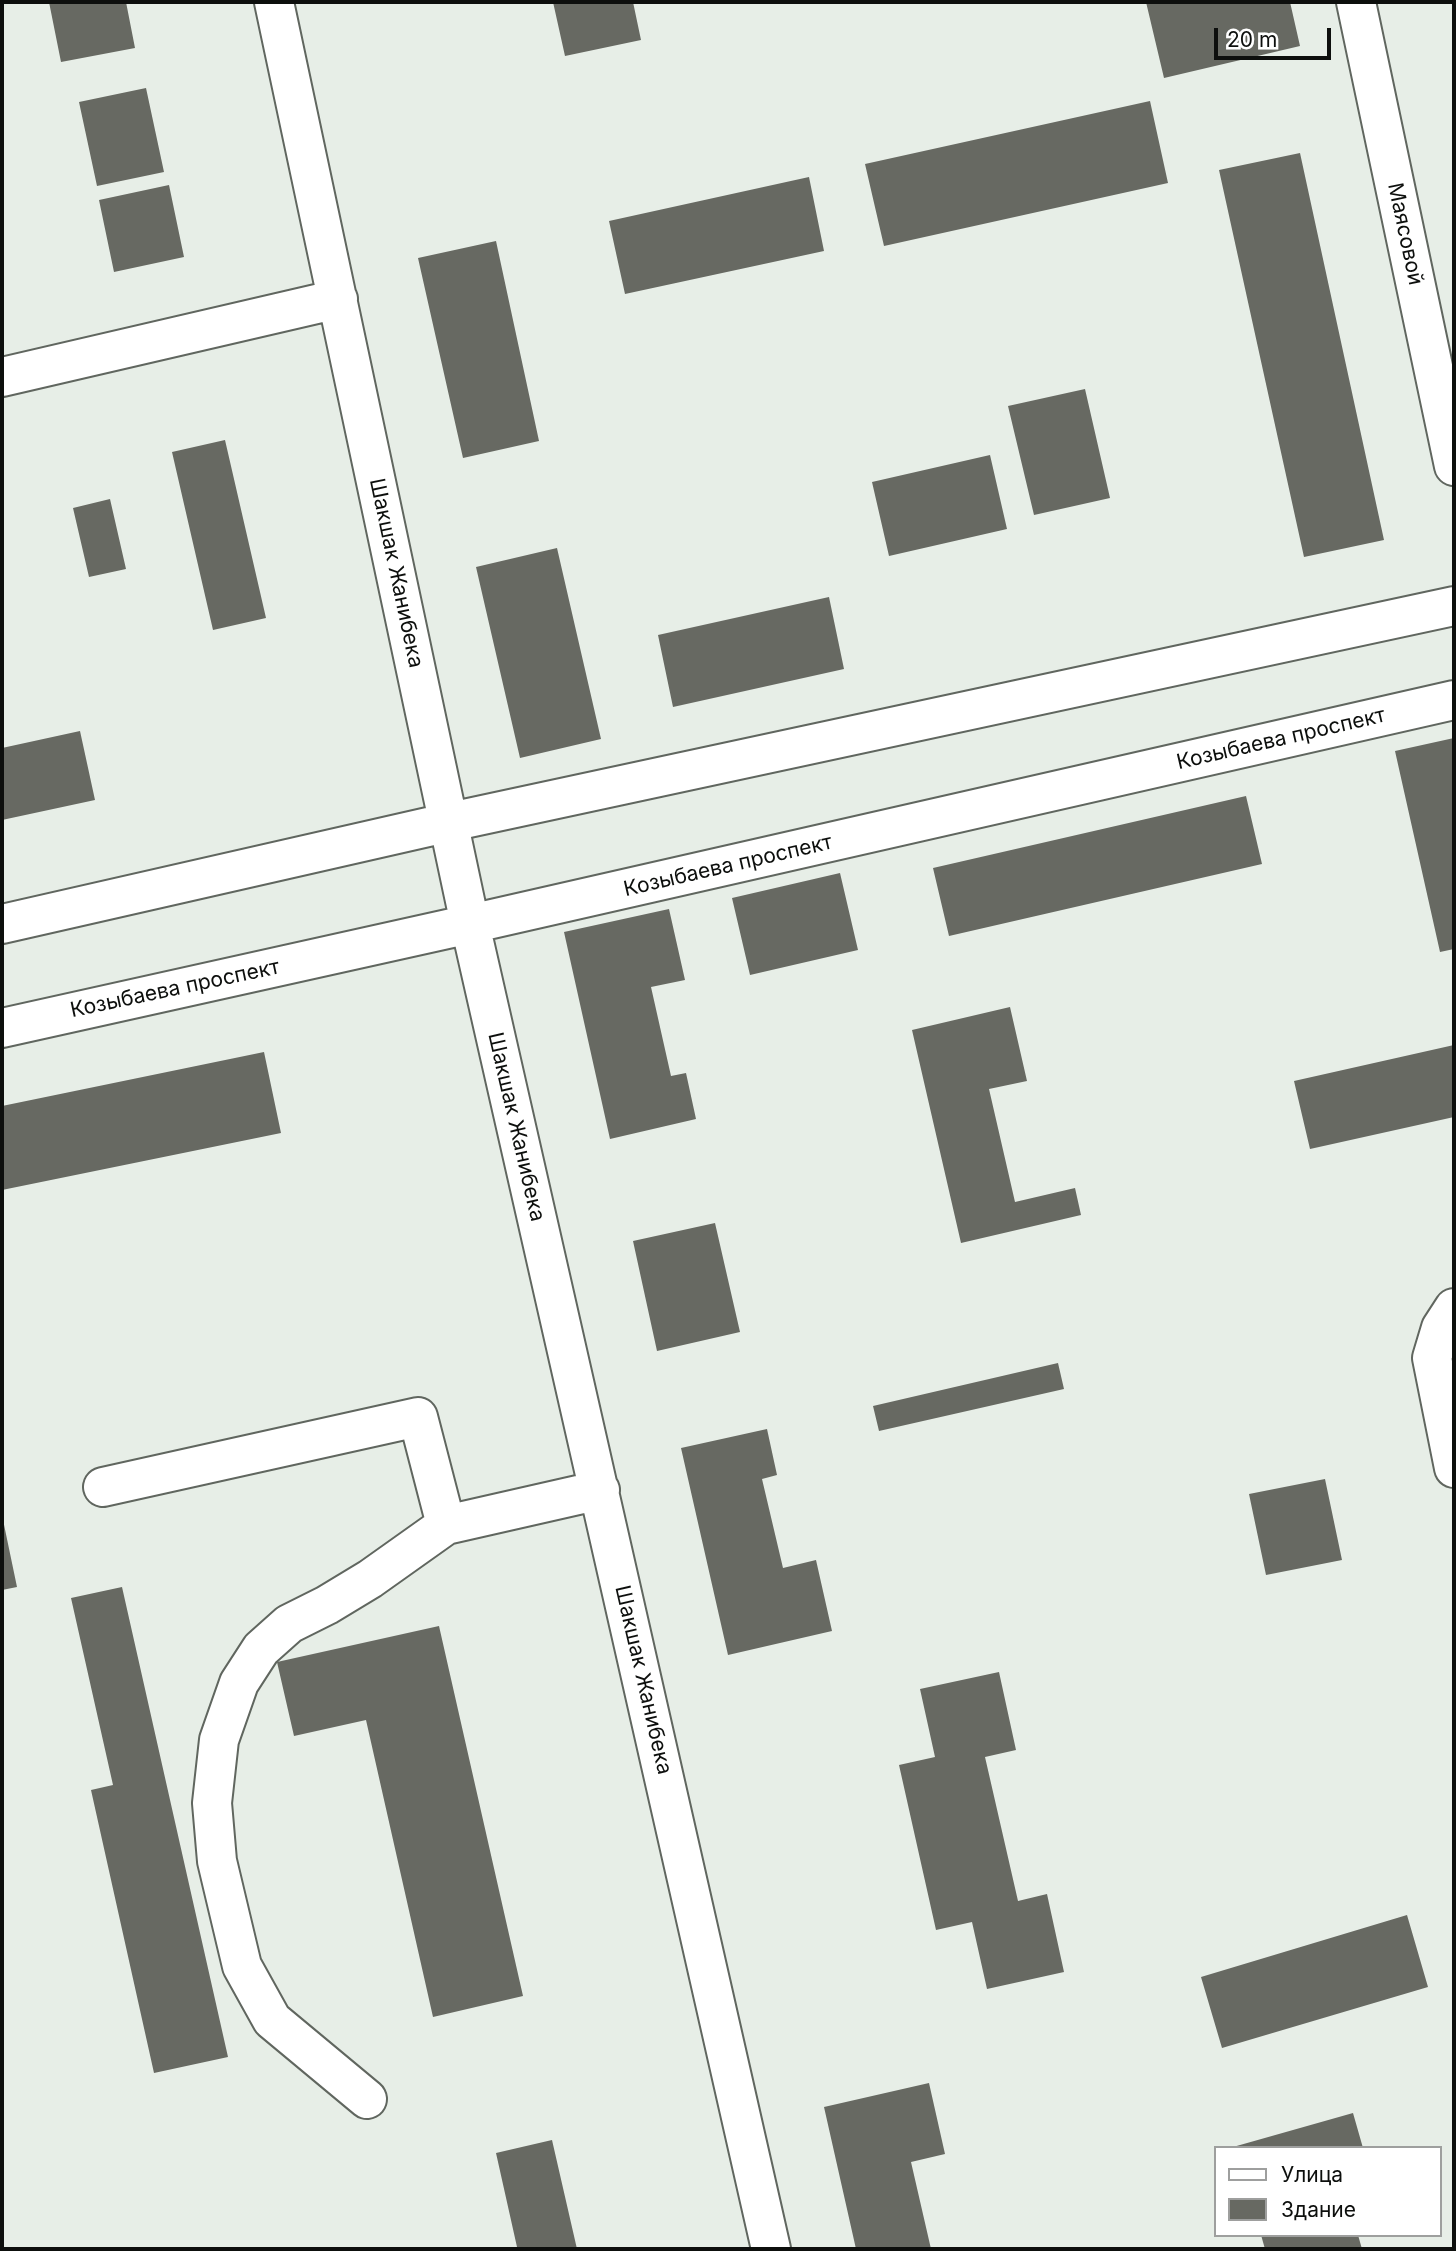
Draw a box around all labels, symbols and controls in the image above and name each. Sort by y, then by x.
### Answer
scale bar [1218,14,1335,58]
text: 20 m [1227,27,1277,52]
street label: Маясовой [1382,181,1428,287]
street label: Шакшак Жанибека [364,476,428,670]
street label: Козыбаева проспект [1174,703,1388,775]
street label: Козыбаева проспект [621,830,835,902]
street label: Козыбаева проспект [68,955,282,1023]
street label: Шакшак Жанибека [482,1030,550,1224]
street label: Шакшак Жанибека [609,1583,677,1777]
legend [1214,2146,1442,2237]
text: Улица [1281,2162,1343,2187]
text: Здание [1281,2197,1356,2222]

